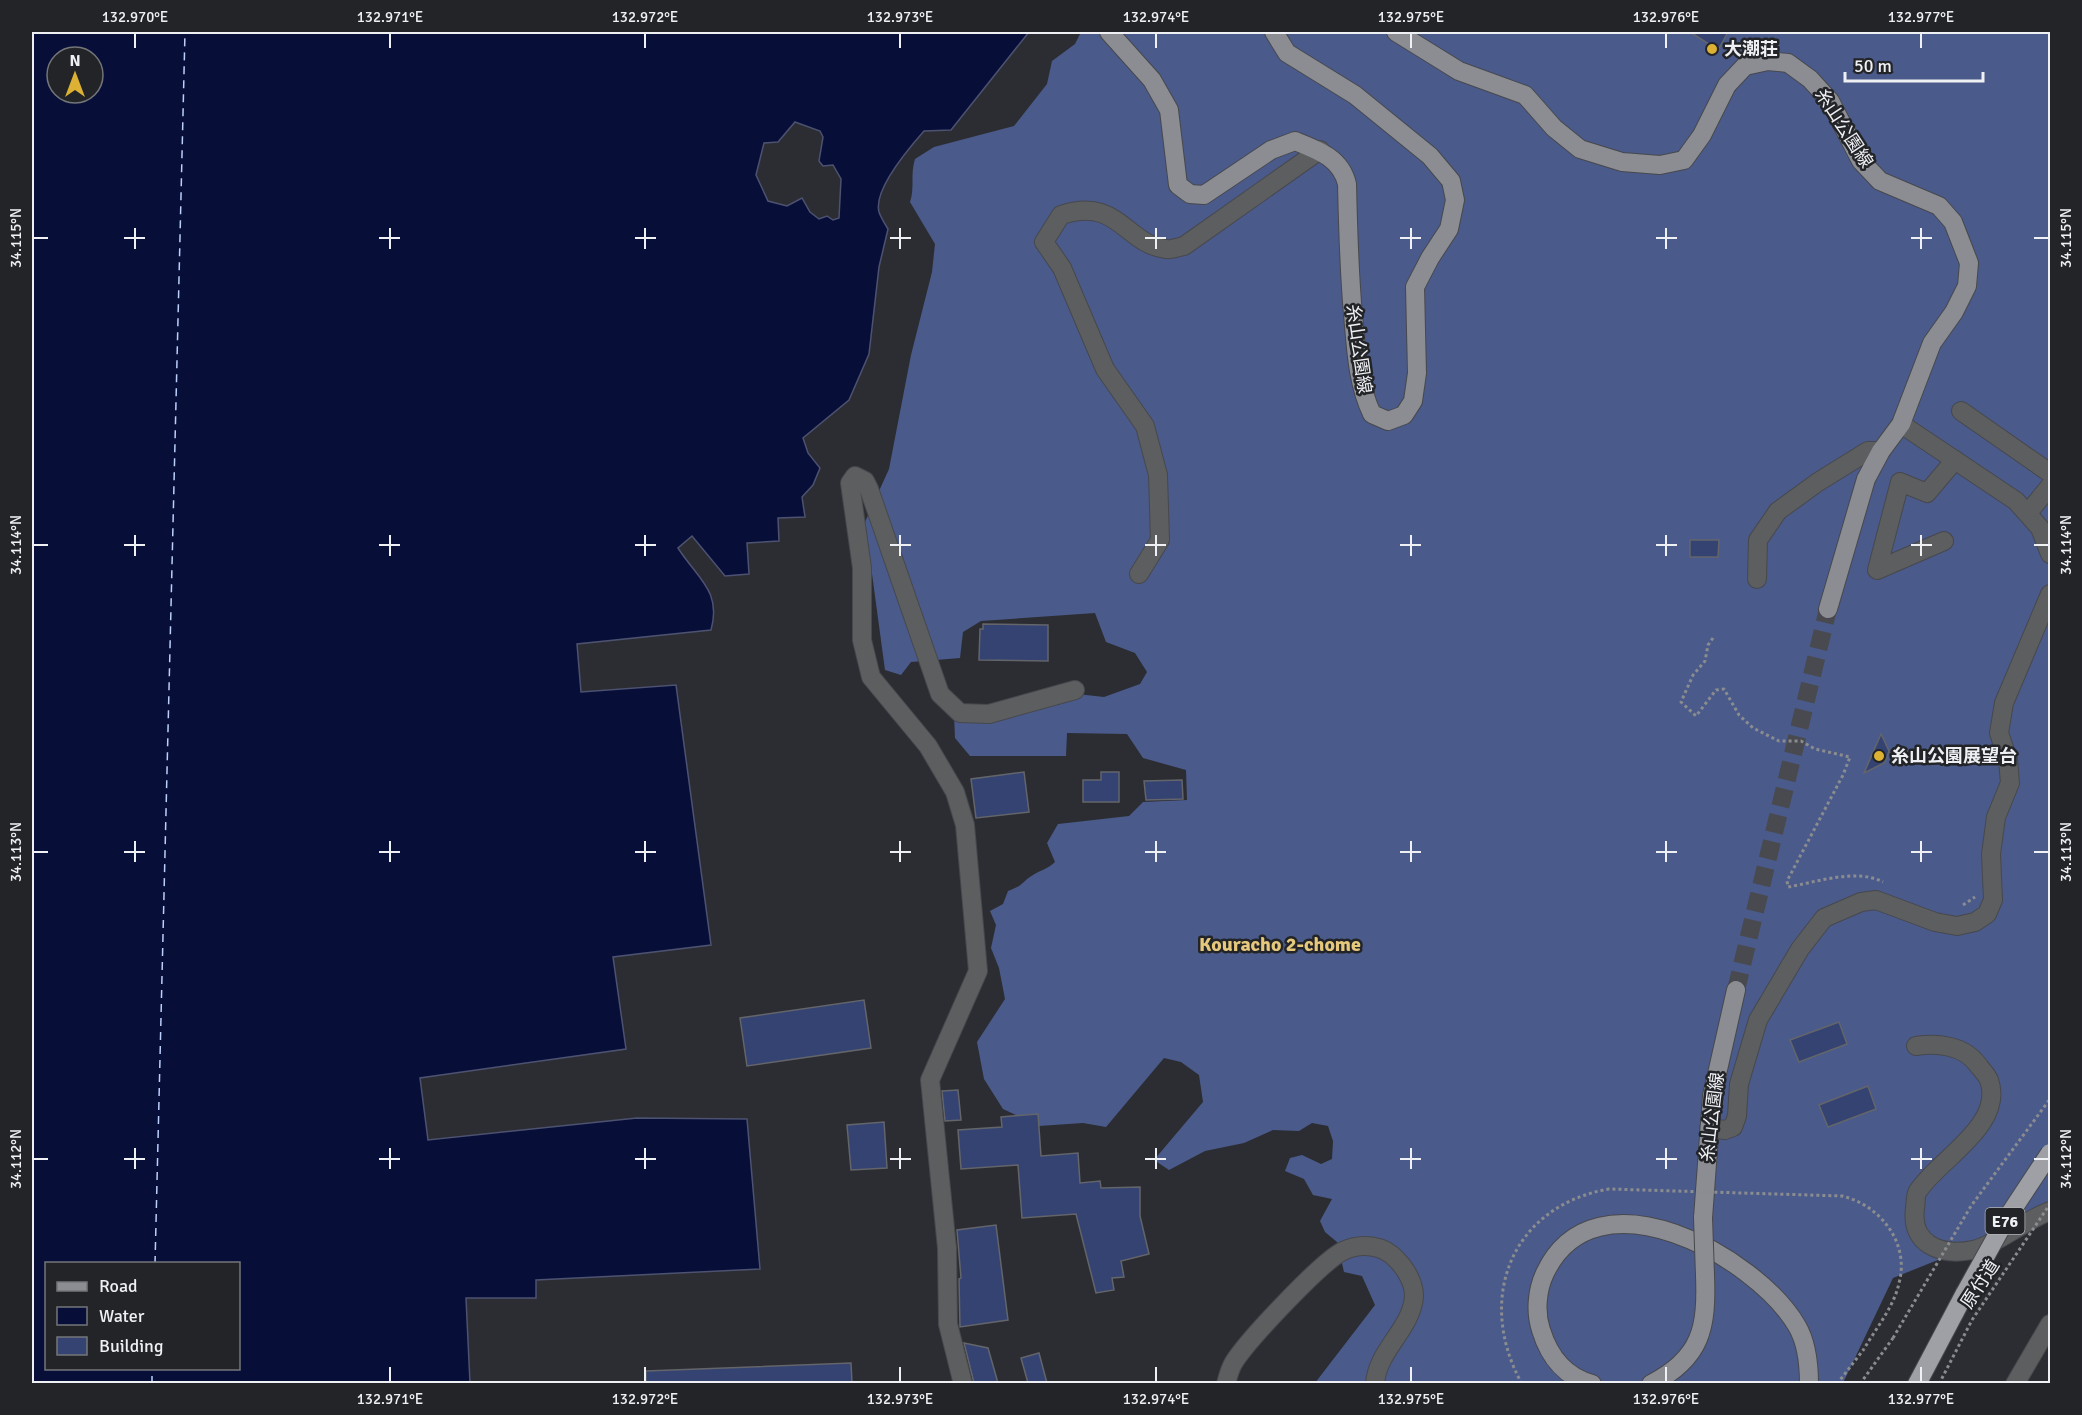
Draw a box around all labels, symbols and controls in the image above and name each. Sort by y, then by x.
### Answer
text: 132.970°E [102,8,168,26]
text: 132.971°E [357,8,423,26]
text: 132.972°E [612,8,678,26]
text: 132.973°E [867,8,933,26]
text: 132.974°E [1123,8,1189,26]
text: 132.975°E [1378,8,1444,26]
text: 132.976°E [1633,8,1699,26]
text: 132.977°E [1888,8,1954,26]
place label: 大潮荘 [1724,38,1778,60]
marker: 大潮荘 [1705,42,1719,56]
north arrow [45,45,105,105]
scale bar [1845,45,1983,83]
text: N [69,51,81,71]
text: 50 m [1854,55,1892,77]
street label: 糸山公園線 [1810,84,1878,172]
text: 34.115°N [7,208,25,268]
text: 34.115°N [2057,208,2075,268]
street label: 糸山公園線 [1342,303,1376,395]
text: 34.114°N [7,515,25,575]
text: 34.114°N [2057,515,2075,575]
place label: 糸山公園展望台 [1891,745,2017,767]
marker: 糸山公園展望台 [1872,749,1886,763]
text: 34.113°N [7,822,25,882]
text: 34.113°N [2057,822,2075,882]
district label: Kouracho 2-chome [1199,932,1361,957]
street label: 糸山公園線 [1696,1071,1728,1163]
text: 34.112°N [7,1129,25,1189]
text: 34.112°N [2057,1129,2075,1189]
road number: E76 [1986,1208,2024,1234]
street label: 原付道 [1956,1255,2004,1313]
legend [45,1262,240,1370]
text: Road [99,1275,138,1297]
text: Water [99,1305,145,1327]
text: Building [99,1335,163,1357]
text: 132.971°E [357,1390,423,1408]
text: 132.972°E [612,1390,678,1408]
text: 132.973°E [867,1390,933,1408]
text: 132.974°E [1123,1390,1189,1408]
text: 132.975°E [1378,1390,1444,1408]
text: 132.976°E [1633,1390,1699,1408]
text: 132.977°E [1888,1390,1954,1408]

